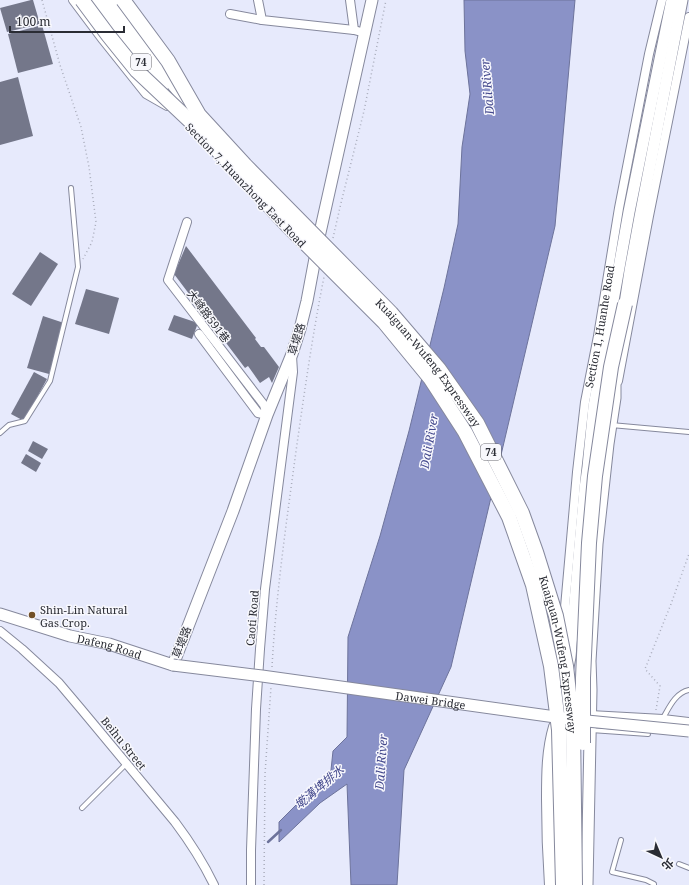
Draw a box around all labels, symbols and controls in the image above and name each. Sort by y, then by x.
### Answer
scale bar [10,8,124,34]
text: 100 m [16,13,51,30]
road number: 74 [131,54,151,70]
water label: Dali River [476,58,498,116]
street label: Section 7, Huanzhong East Road [182,119,310,251]
street label: Section 1, Huanhe Road [581,264,617,389]
street label: 大峰路591巷 [184,287,234,345]
street label: Kuaiguan-Wufeng Expressway [373,295,485,430]
street label: 草堤路 [284,321,308,357]
water label: Dali River [416,412,442,471]
road number: 74 [481,444,501,460]
street label: Kuaiguan-Wufeng Expressway [536,573,581,734]
street label: Caoti Road [242,589,262,647]
place label: Shin-Lin Natural Gas Crop. [40,602,128,630]
marker: Shin-Lin Natural Gas Crop. [27,610,37,620]
street label: 草堤路 [168,624,194,660]
street label: Dafeng Road [76,630,144,662]
street label: Dawei Bridge [395,687,467,712]
street label: Beihu Street [98,713,150,773]
water label: Dali River [371,733,391,791]
water label: 墘溝埤排水 [291,761,348,813]
north arrow [641,837,681,877]
text: 北 [659,855,677,874]

